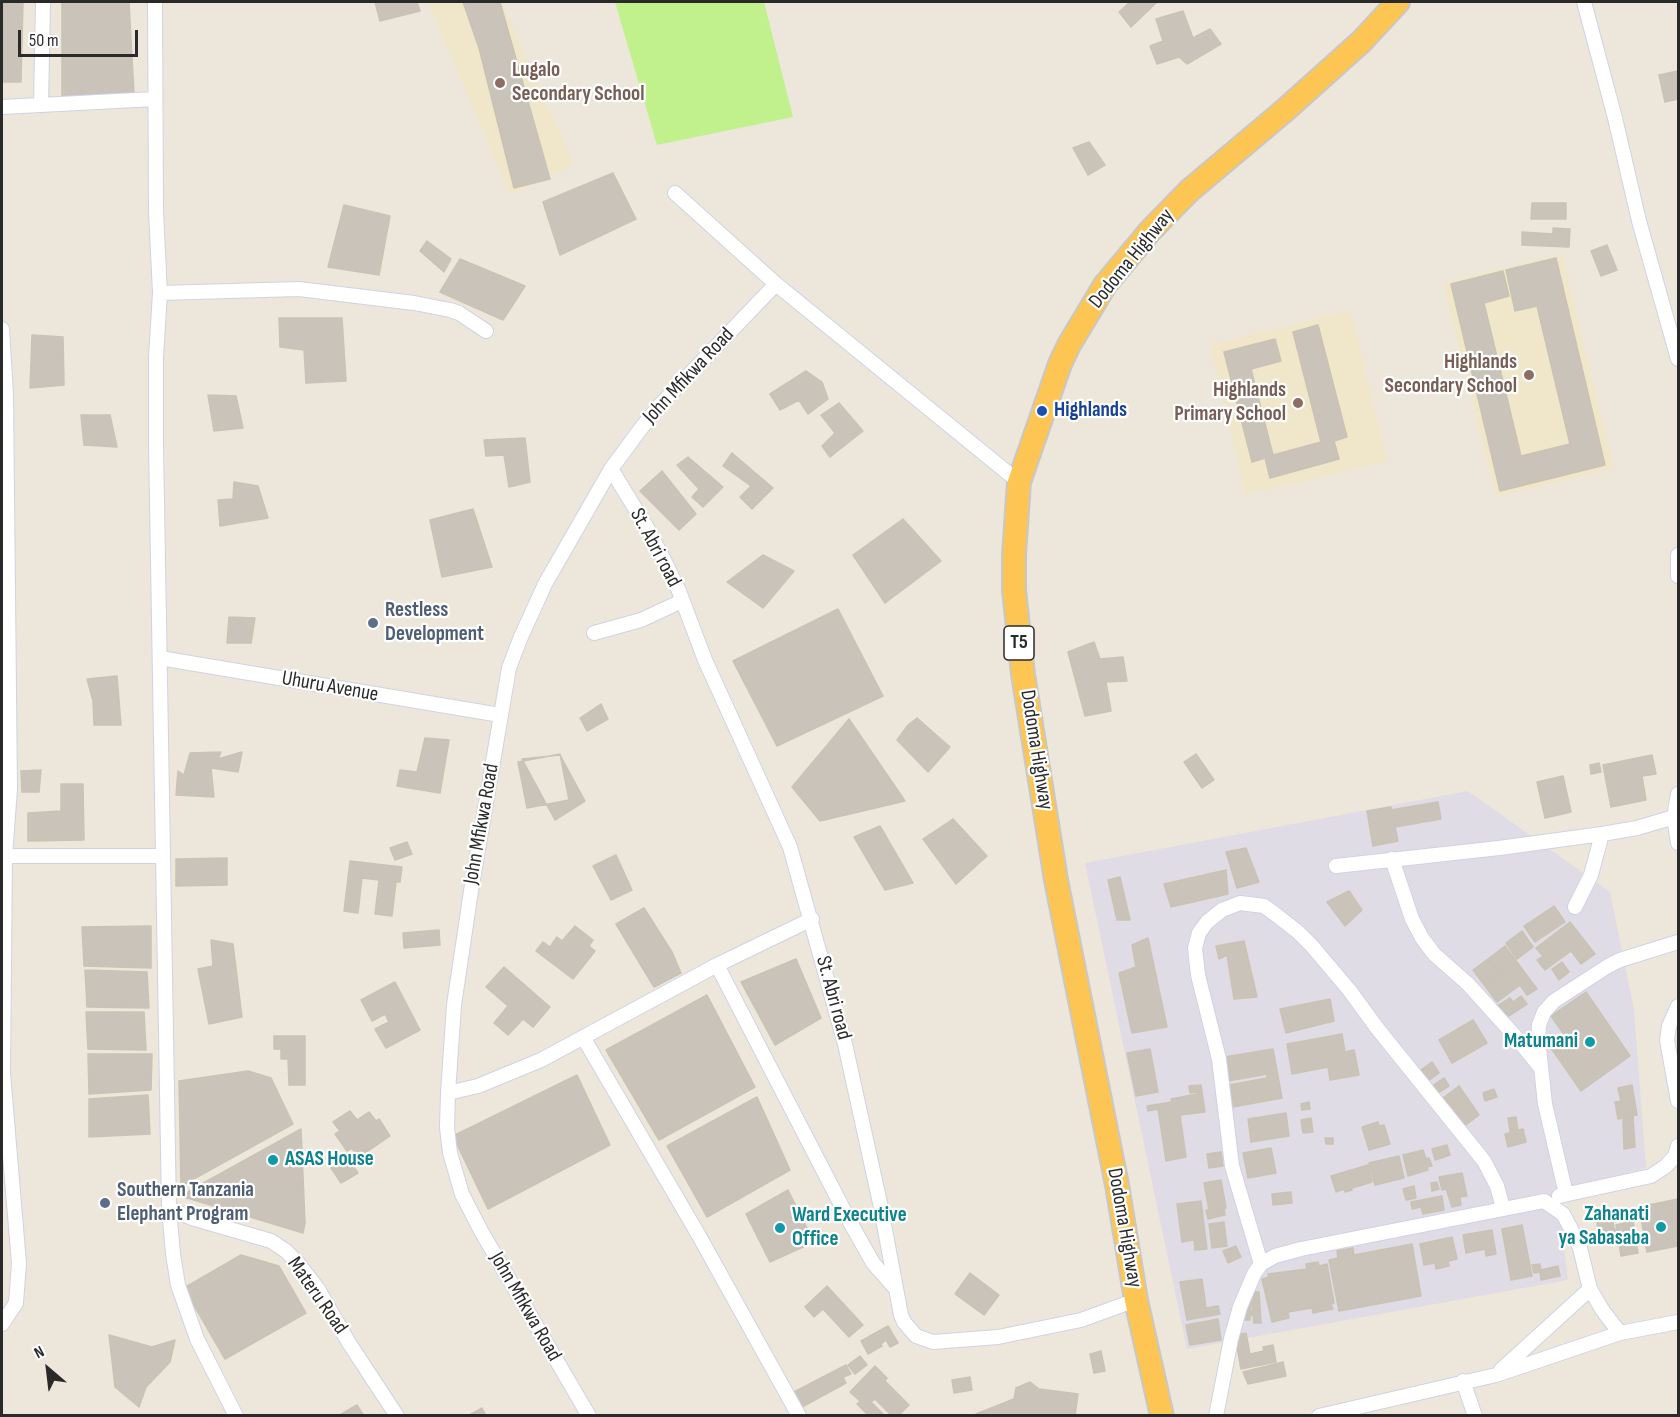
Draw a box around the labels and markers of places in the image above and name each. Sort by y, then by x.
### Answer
place label: Lugalo Secondary School [512,58,644,108]
marker: Lugalo Secondary School [493,76,507,90]
place label: Highlands Secondary School [1385,350,1517,400]
marker: Highlands Secondary School [1522,368,1536,382]
place label: Highlands Primary School [1174,378,1286,428]
marker: Highlands Primary School [1291,396,1305,410]
place label: Highlands [1054,398,1127,424]
marker: Highlands [1035,404,1049,418]
place label: Restless Development [385,598,484,648]
marker: Restless Development [366,616,380,630]
place label: Matumani [1504,1029,1578,1055]
marker: Matumani [1583,1035,1597,1049]
place label: ASAS House [285,1147,374,1173]
marker: ASAS House [266,1153,280,1167]
place label: Southern Tanzania Elephant Program [117,1178,254,1228]
marker: Southern Tanzania Elephant Program [98,1196,112,1210]
place label: Zahanati ya Sabasaba [1559,1202,1649,1252]
place label: Ward Executive Office [792,1203,907,1253]
marker: Zahanati ya Sabasaba [1654,1220,1668,1234]
marker: Ward Executive Office [773,1221,787,1235]

